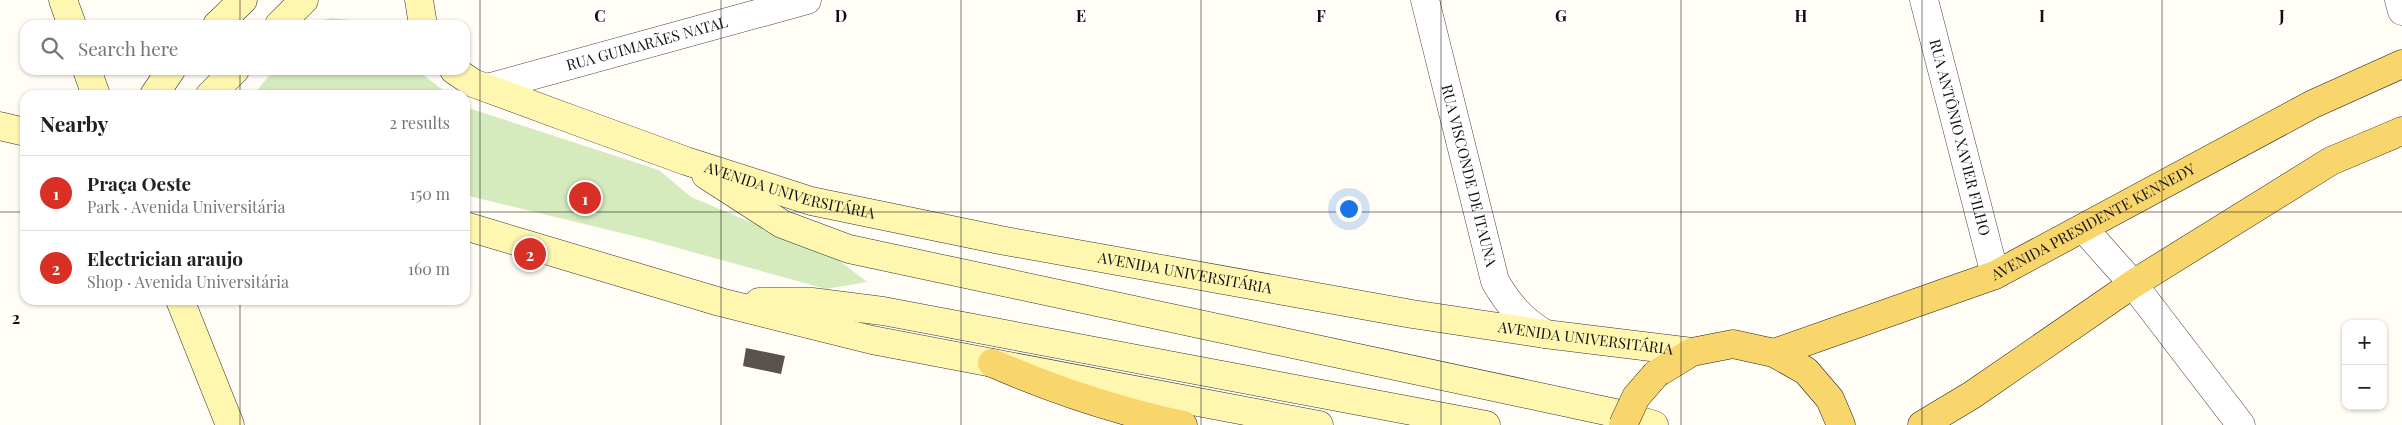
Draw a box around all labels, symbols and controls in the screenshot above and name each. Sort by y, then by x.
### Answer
text: C [594,5,606,26]
text: D [835,5,847,26]
text: E [1076,5,1086,26]
text: F [1316,5,1326,26]
text: G [1555,5,1567,26]
text: H [1795,5,1808,26]
text: I [2039,5,2045,26]
text: J [2278,5,2285,26]
street label: RUA GUIMARÃES NATAL [564,11,730,75]
search box [20,20,470,75]
icon: search [38,34,66,62]
text: Search here [78,35,178,61]
street label: RUA ANTÔNIO XAVIER FILHO [1925,37,1995,238]
street label: RUA VISCONDE DE ITAUNA [1437,82,1502,269]
text: Nearby [40,109,109,137]
text: 2 results [390,112,450,133]
street label: AVENIDA UNIVERSITÁRIA [701,156,877,223]
street label: AVENIDA PRESIDENTE KENNEDY [1986,158,2199,285]
text: Praça Oeste [87,170,191,196]
pin: 1 [569,179,601,217]
text: 1 [53,183,59,204]
text: 150 m [410,183,450,204]
text: Park · Avenida Universitária [87,196,285,217]
your location [1336,196,1362,222]
pin: 2 [514,235,546,273]
text: Electrician araujo [87,245,243,271]
street label: AVENIDA UNIVERSITÁRIA [1096,247,1274,298]
text: 2 [52,258,60,279]
text: 160 m [408,258,450,279]
text: Shop · Avenida Universitária [87,271,289,292]
text: 2 [12,307,20,328]
street label: AVENIDA UNIVERSITÁRIA [1496,316,1675,359]
map controls [2342,320,2387,410]
button: + [2342,320,2387,365]
button: − [2342,365,2387,410]

